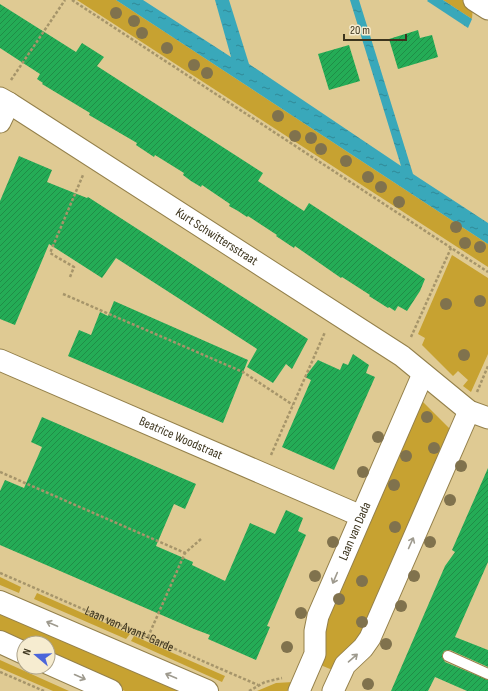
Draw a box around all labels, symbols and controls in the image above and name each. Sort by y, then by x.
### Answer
scale bar [344,16,406,42]
text: 20 m [350,23,370,38]
street label: Kurt Schwittersstraat [173,204,261,269]
street label: Beatrice Woodstraat [137,413,225,463]
street label: Laan van Dada [335,500,374,563]
one-way arrow [408,537,416,549]
one-way arrow [330,571,338,583]
street label: Laan van Avant-Garde [82,603,176,655]
one-way arrow [46,620,58,627]
north arrow [16,635,56,675]
text: N [20,647,34,657]
one-way arrow [347,653,358,662]
one-way arrow [165,671,177,679]
one-way arrow [73,674,85,681]

